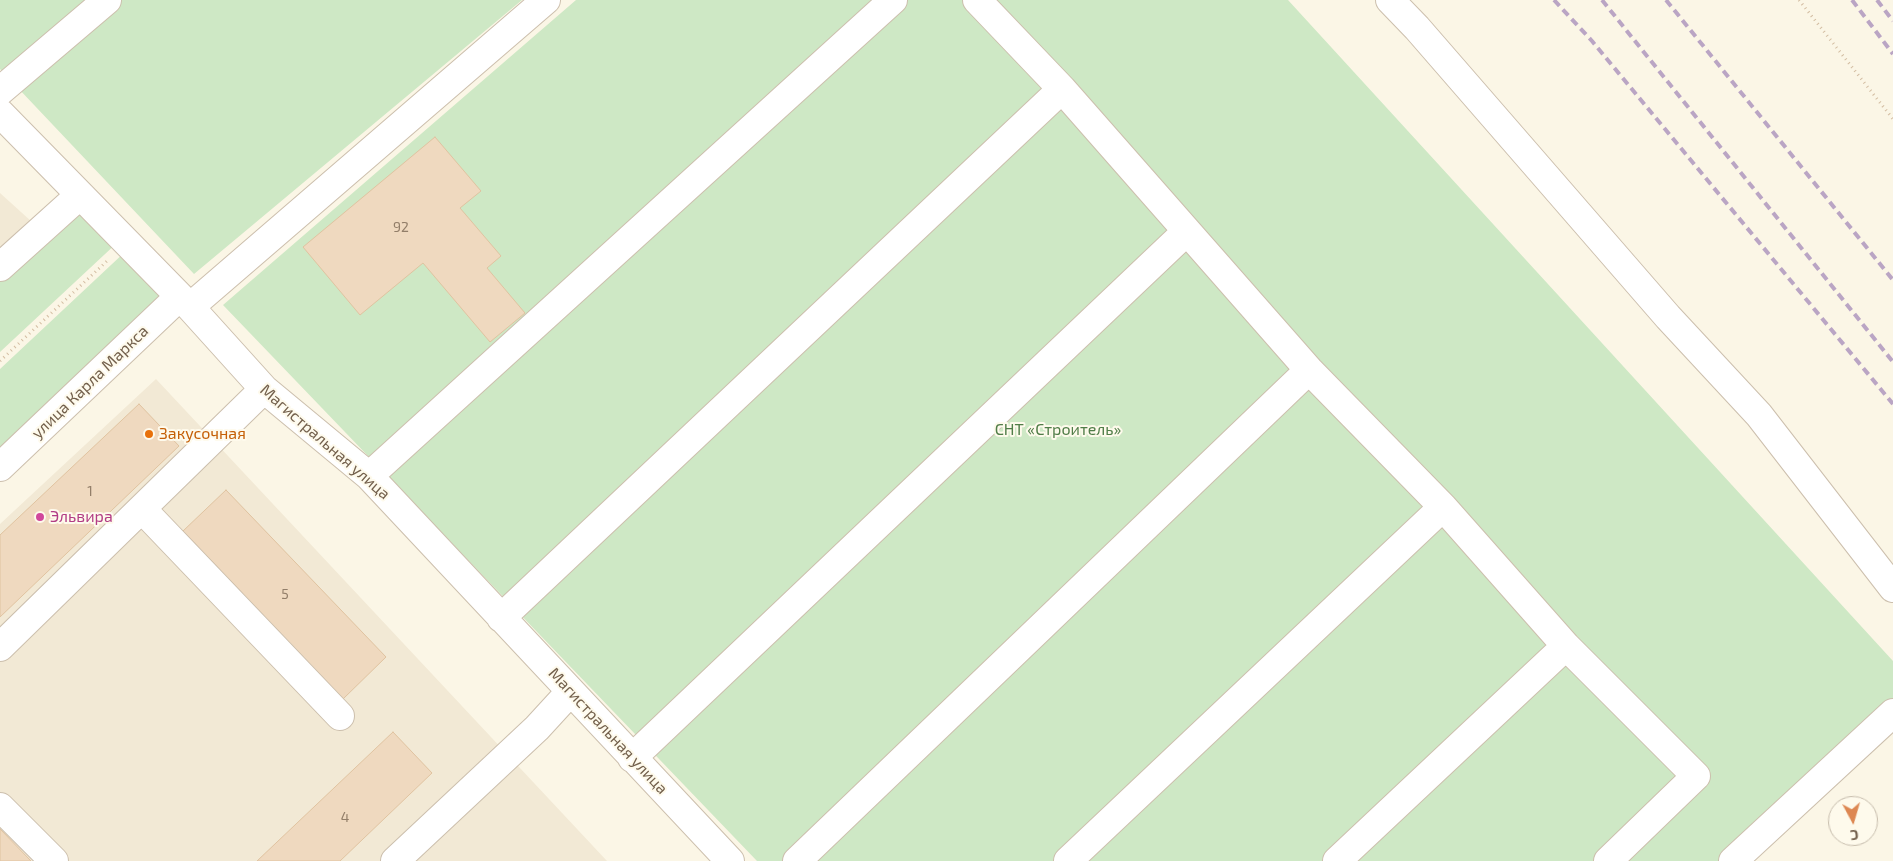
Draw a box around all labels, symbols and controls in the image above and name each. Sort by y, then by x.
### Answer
house number: 92 [393,219,409,235]
street label: улица Карла Маркса [28,321,152,443]
street label: Магистральная улица [256,380,394,504]
park label: СНТ «Строитель» [995,420,1121,440]
place label: Закусочная [159,424,246,444]
marker: Закусочная [143,428,155,440]
house number: 1 [87,483,93,499]
place label: Эльвира [50,507,113,527]
marker: Эльвира [34,511,46,523]
house number: 5 [281,586,289,602]
street label: Магистральная улица [544,664,672,798]
north arrow [1828,796,1878,846]
house number: 4 [341,809,349,825]
text: С [1850,827,1860,844]

